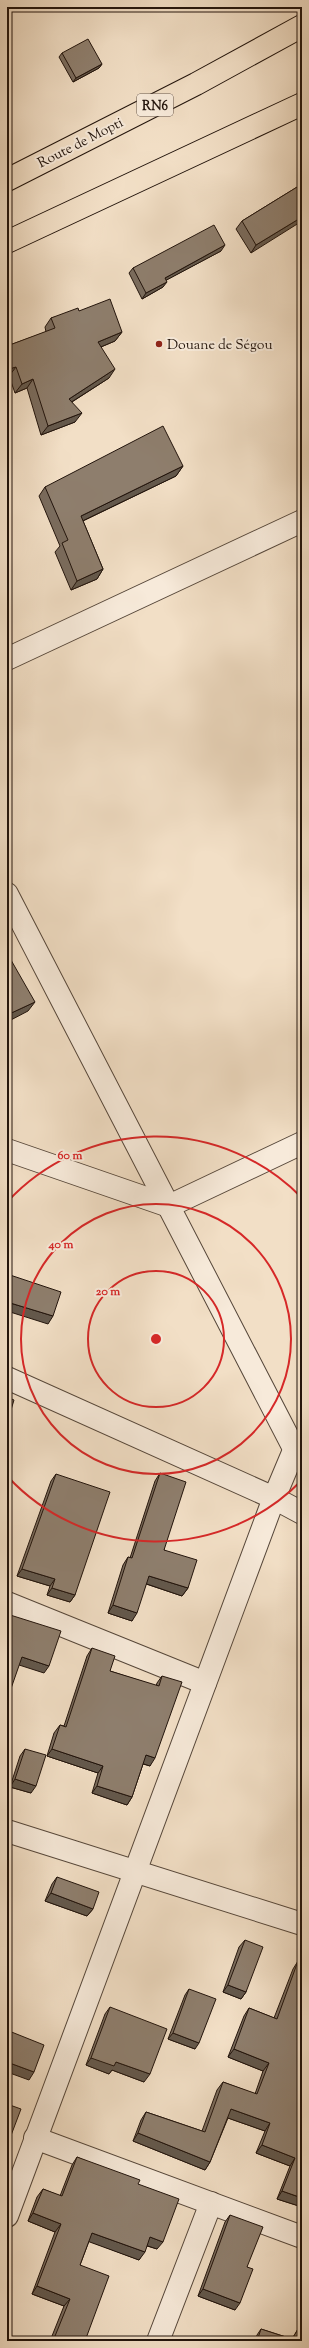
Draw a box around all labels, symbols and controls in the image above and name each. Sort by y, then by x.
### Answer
road number: RN6 [137,94,173,116]
street label: Route de Mopti [35,114,127,174]
place label: Douane de Ségou [167,336,273,356]
marker: Douane de Ségou [154,339,164,349]
text: 60 m [58,1147,82,1165]
text: 40 m [48,1236,73,1254]
text: 20 m [96,1283,120,1301]
centre of rings [149,1332,163,1346]

